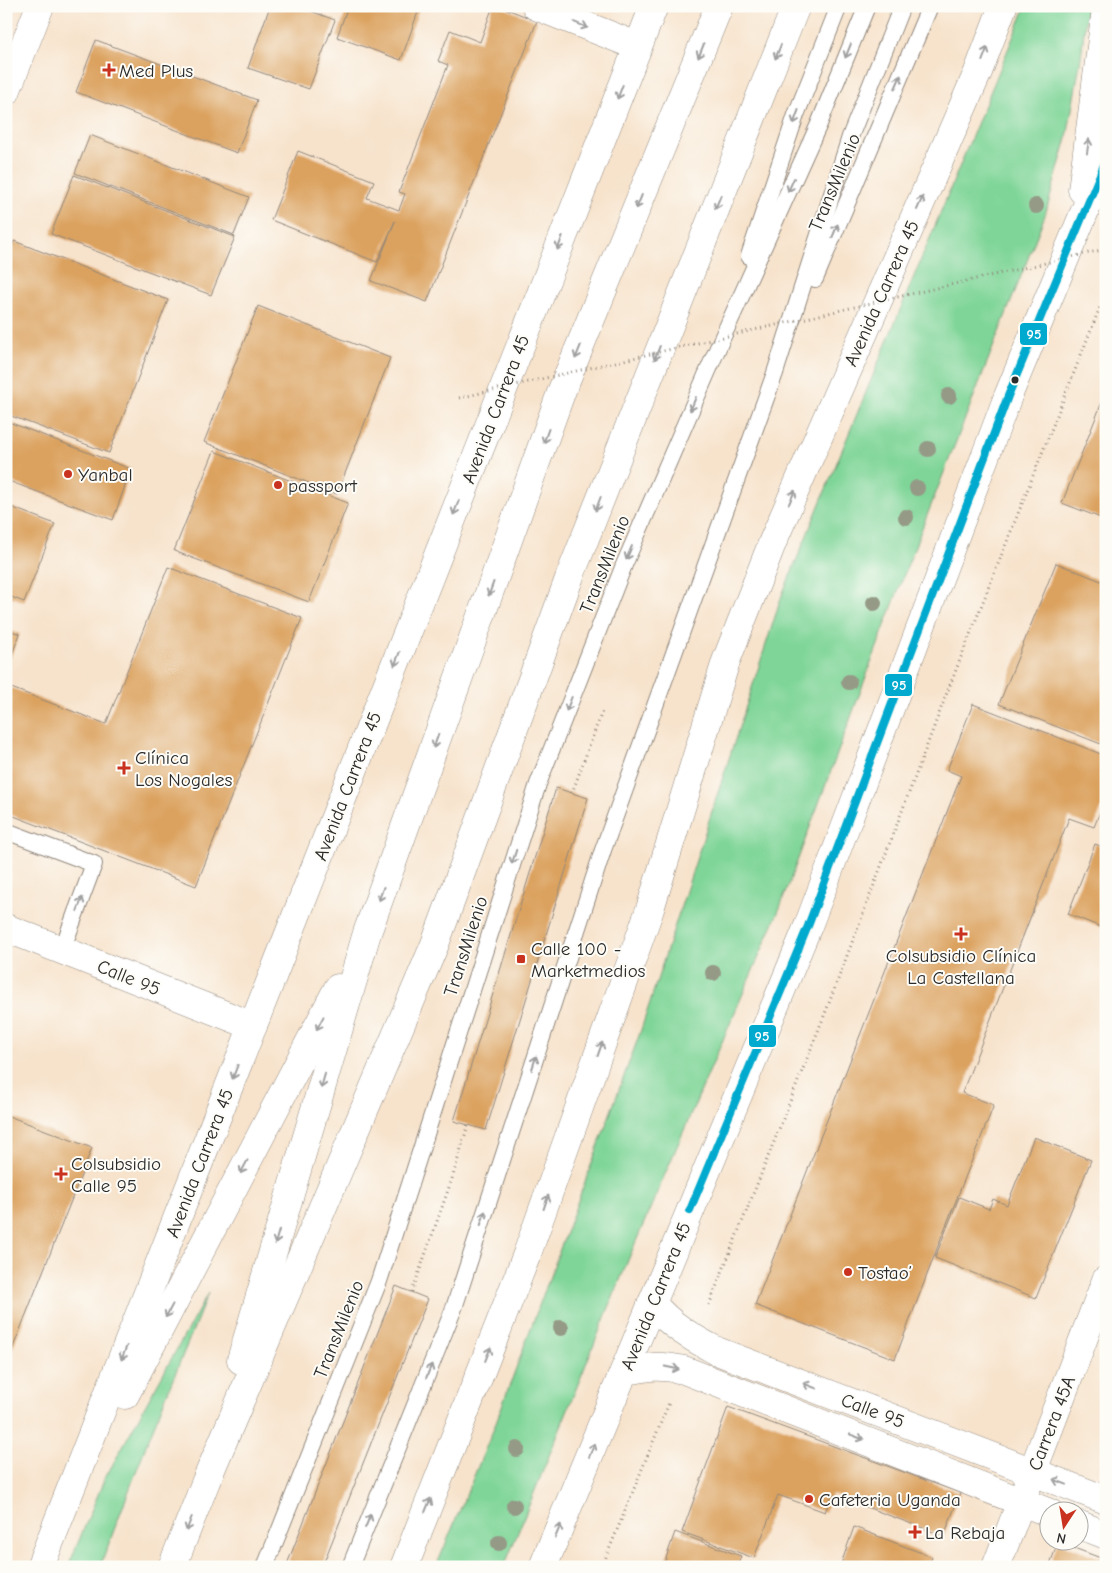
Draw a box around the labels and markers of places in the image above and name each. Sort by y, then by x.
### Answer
place label: Med Plus [119,60,193,82]
marker: Med Plus [103,64,115,76]
unlabelled marker [1010,375,1020,385]
place label: Yanbal [78,464,133,486]
marker: Yanbal [62,468,74,480]
place label: passport [288,475,357,497]
marker: passport [272,479,284,491]
place label: Clínica Los Nogales [135,747,232,791]
marker: Clínica Los Nogales [117,761,131,775]
marker: Colsubsidio Clínica La Castellana [954,927,968,941]
place label: Calle 100 - Marketmedios [531,938,646,982]
place label: Colsubsidio Clínica La Castellana [886,945,1036,989]
marker: Calle 100 - Marketmedios [515,953,527,965]
place label: Colsubsidio Calle 95 [71,1153,161,1197]
marker: Colsubsidio Calle 95 [55,1168,67,1180]
place label: Tostao’ [858,1262,912,1284]
marker: Tostao’ [842,1266,854,1278]
place label: Cafeteria Uganda [819,1489,961,1511]
marker: Cafeteria Uganda [803,1493,815,1505]
place label: La Rebaja [925,1522,1005,1544]
marker: La Rebaja [909,1526,921,1538]

